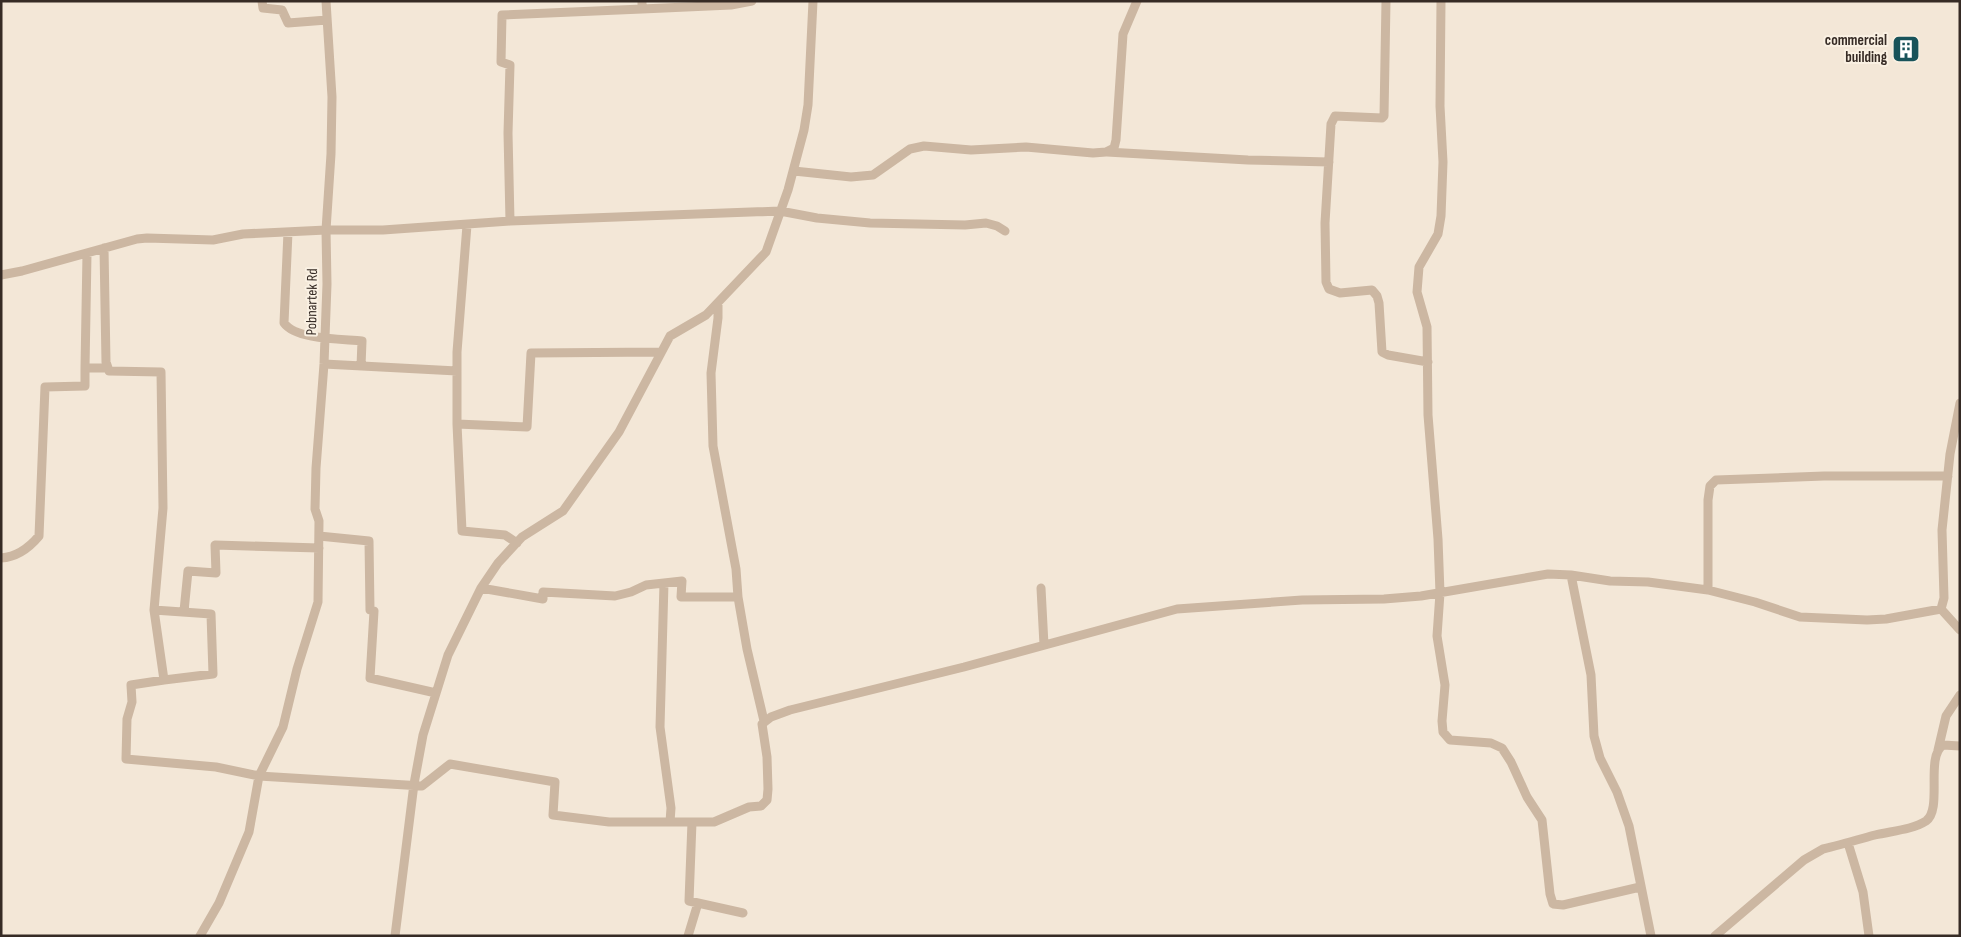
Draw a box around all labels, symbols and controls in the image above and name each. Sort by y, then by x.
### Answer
place label: commercial building [1825,31,1888,67]
building icon: commercial building [1891,34,1921,64]
street label: Pobnartek Rd [302,268,322,336]

